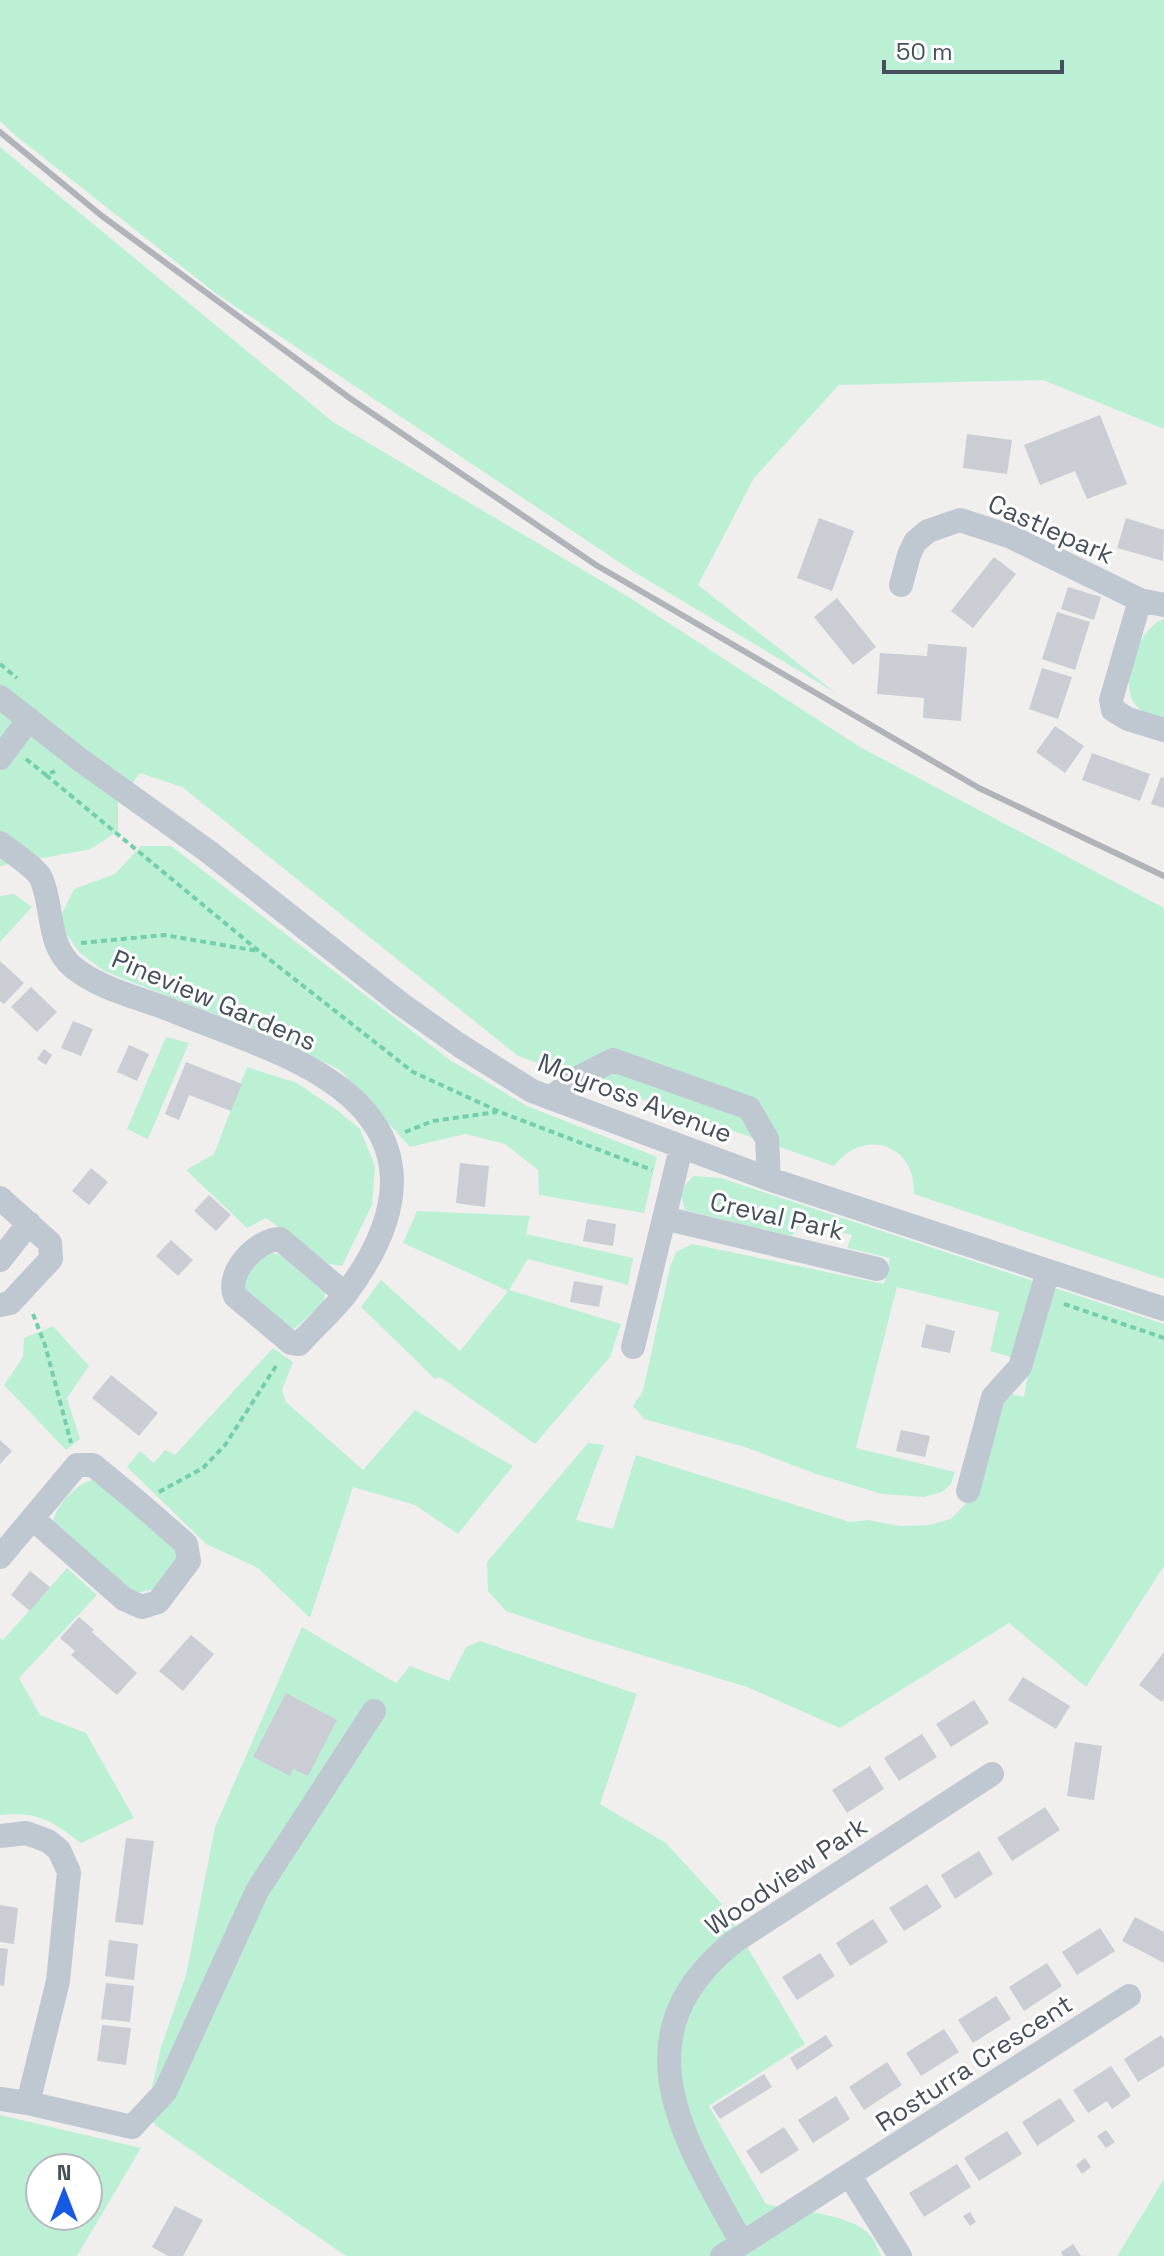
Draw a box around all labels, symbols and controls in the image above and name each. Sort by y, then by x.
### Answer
scale bar [884,24,1062,74]
text: 50 m [896,36,953,67]
street label: Castlepark [983,486,1119,572]
street label: Pineview Gardens [107,942,321,1058]
street label: Moyross Avenue [533,1045,737,1151]
street label: Creval Park [707,1184,847,1248]
street label: Woodview Park [698,1809,874,1943]
street label: Rosturra Crescent [869,1987,1079,2139]
north arrow [24,2152,104,2232]
text: N [57,2158,71,2186]

